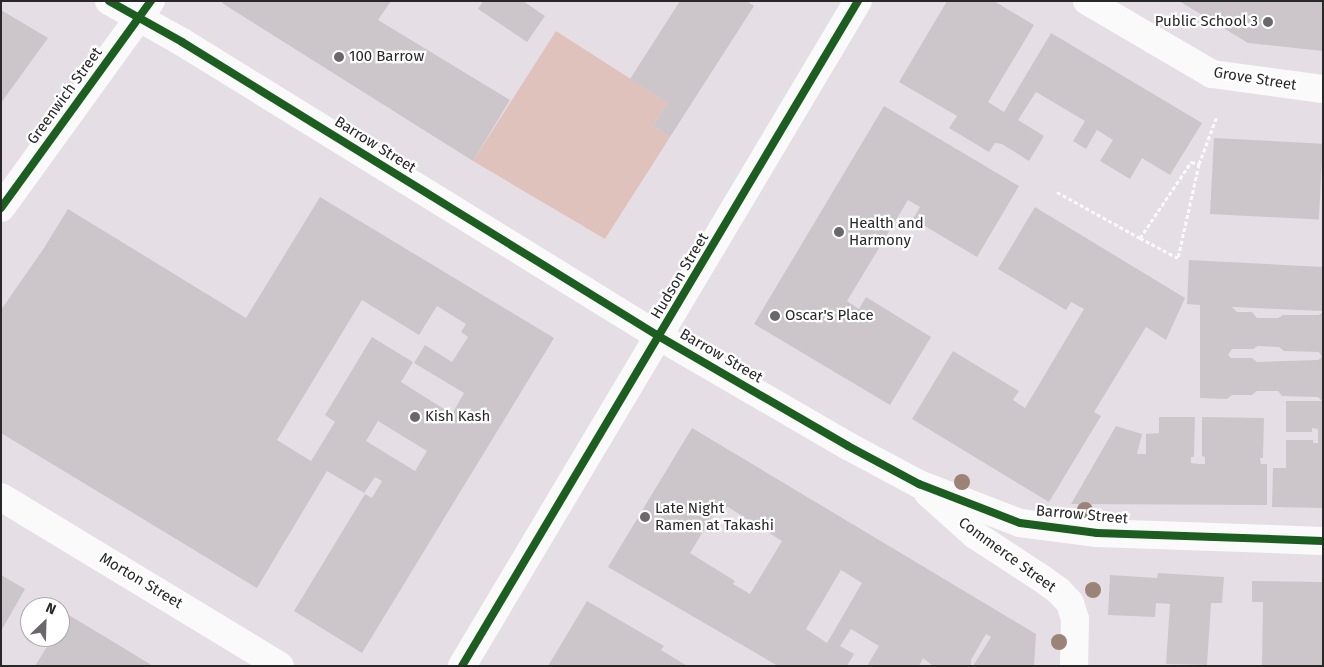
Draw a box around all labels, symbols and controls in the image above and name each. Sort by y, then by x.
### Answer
place label: Public School 3 [1155,13,1258,31]
marker: Public School 3 [1262,16,1274,28]
street label: Greenwich Street [24,44,106,148]
place label: 100 Barrow [349,48,424,66]
marker: 100 Barrow [333,51,345,63]
street label: Grove Street [1212,64,1298,94]
street label: Barrow Street [331,113,419,177]
place label: Health and Harmony [849,214,924,249]
marker: Health and Harmony [833,226,845,238]
street label: Hudson Street [647,230,713,322]
place label: Oscar's Place [785,307,874,325]
marker: Oscar's Place [769,310,781,322]
street label: Barrow Street [676,325,766,387]
place label: Kish Kash [425,408,490,426]
marker: Kish Kash [409,411,421,423]
place label: Late Night Ramen at Takashi [655,499,774,534]
street label: Barrow Street [1035,502,1129,528]
marker: Late Night Ramen at Takashi [639,511,651,523]
street label: Commerce Street [955,514,1059,596]
street label: Morton Street [96,549,186,613]
north arrow [20,597,70,647]
text: N [43,599,59,618]

